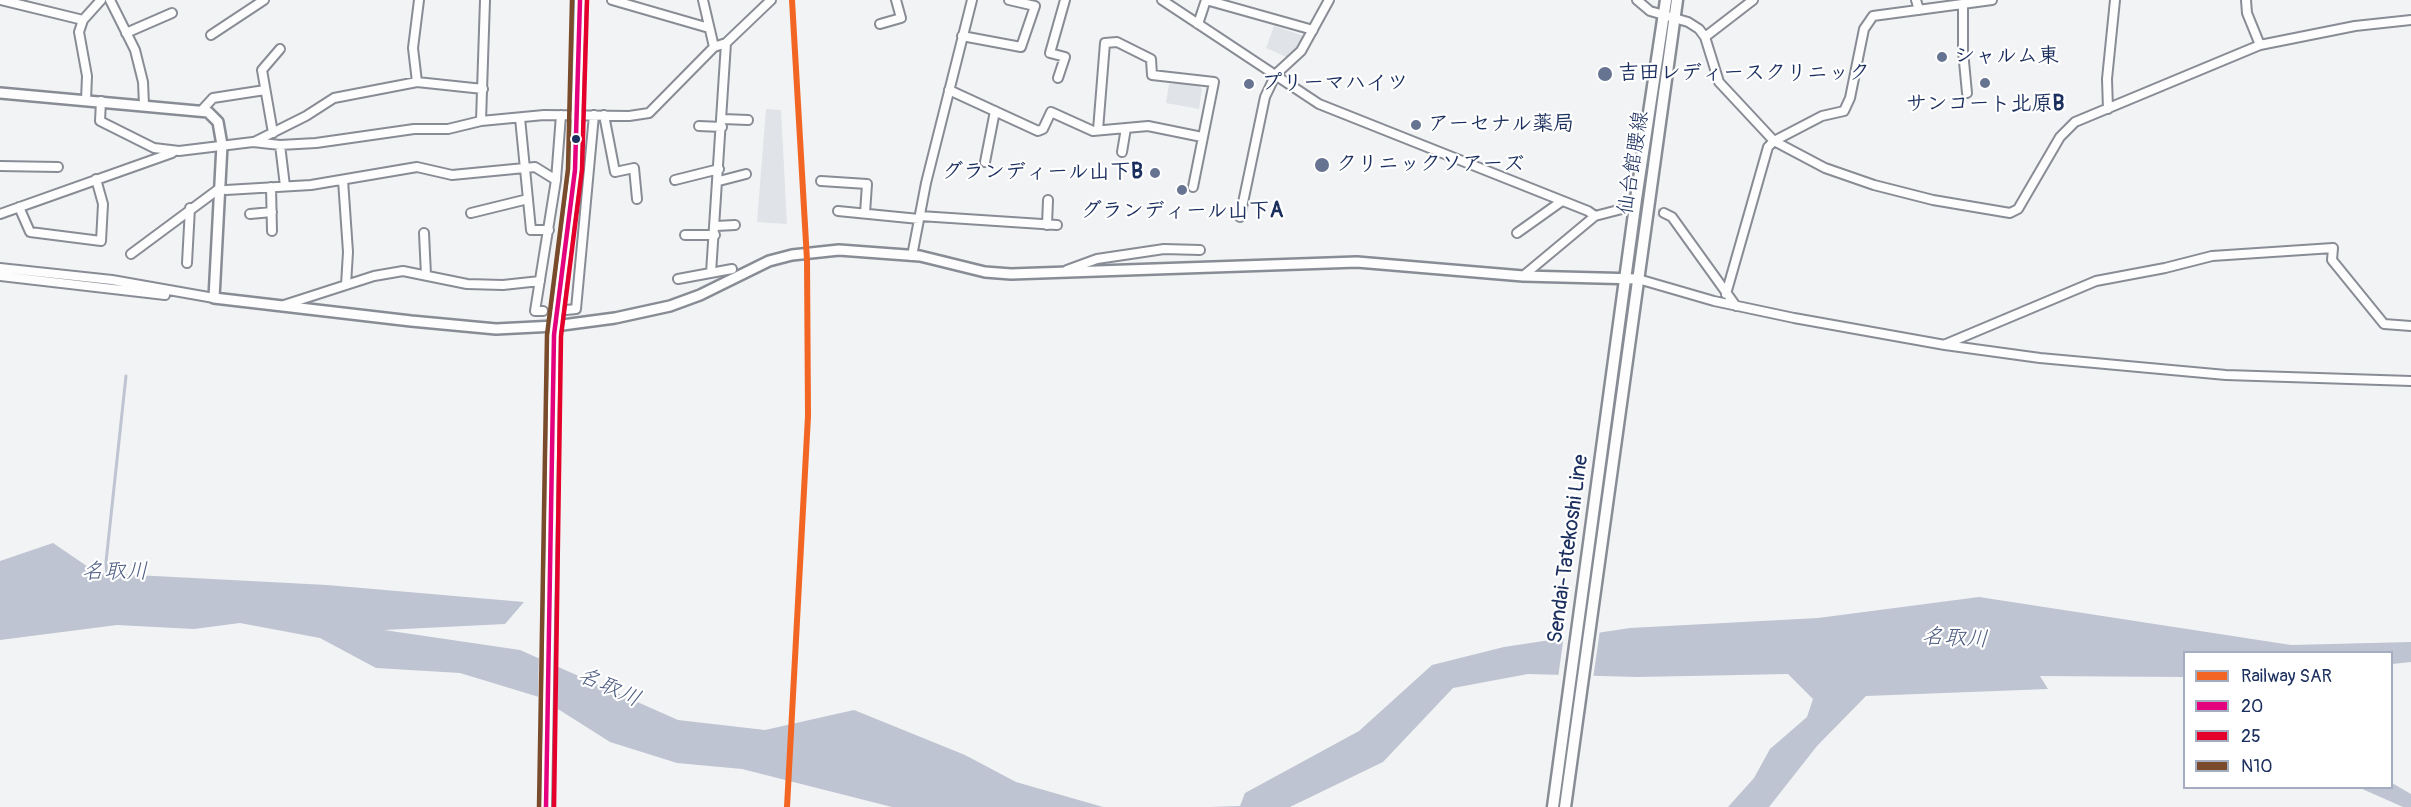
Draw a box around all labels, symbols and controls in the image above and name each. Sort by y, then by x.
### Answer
place label: シャルム東 [1954,44,2059,70]
marker: シャルム東 [1935,50,1949,64]
place label: 吉田レディースクリニック [1618,61,1870,87]
marker: 吉田レディースクリニック [1596,65,1614,83]
place label: プリーマハイツ [1261,71,1408,97]
marker: サンコート北原B [1978,76,1992,90]
marker: プリーマハイツ [1242,77,1256,91]
place label: サンコート北原B [1906,92,2064,118]
street label: 仙台館腰線 [1613,109,1655,217]
place label: アーセナル薬局 [1428,112,1574,138]
marker: アーセナル薬局 [1409,118,1423,132]
unlabelled marker [570,133,582,145]
place label: クリニックソアーズ [1336,152,1524,178]
marker: クリニックソアーズ [1313,156,1331,174]
place label: グランディール山下B [942,160,1143,186]
marker: グランディール山下B [1148,166,1162,180]
marker: グランディール山下A [1175,183,1189,197]
place label: グランディール山下A [1081,199,1283,225]
street label: Sendai-Tatekoshi Line [1543,453,1595,645]
water label: 名取川 [82,559,148,585]
water label: 名取川 [1921,624,1989,654]
legend [2183,651,2393,789]
water label: 名取川 [573,663,645,713]
text: Railway SAR [2241,665,2332,688]
text: 20 [2241,695,2263,718]
text: 25 [2241,725,2261,748]
text: N10 [2241,755,2273,778]

